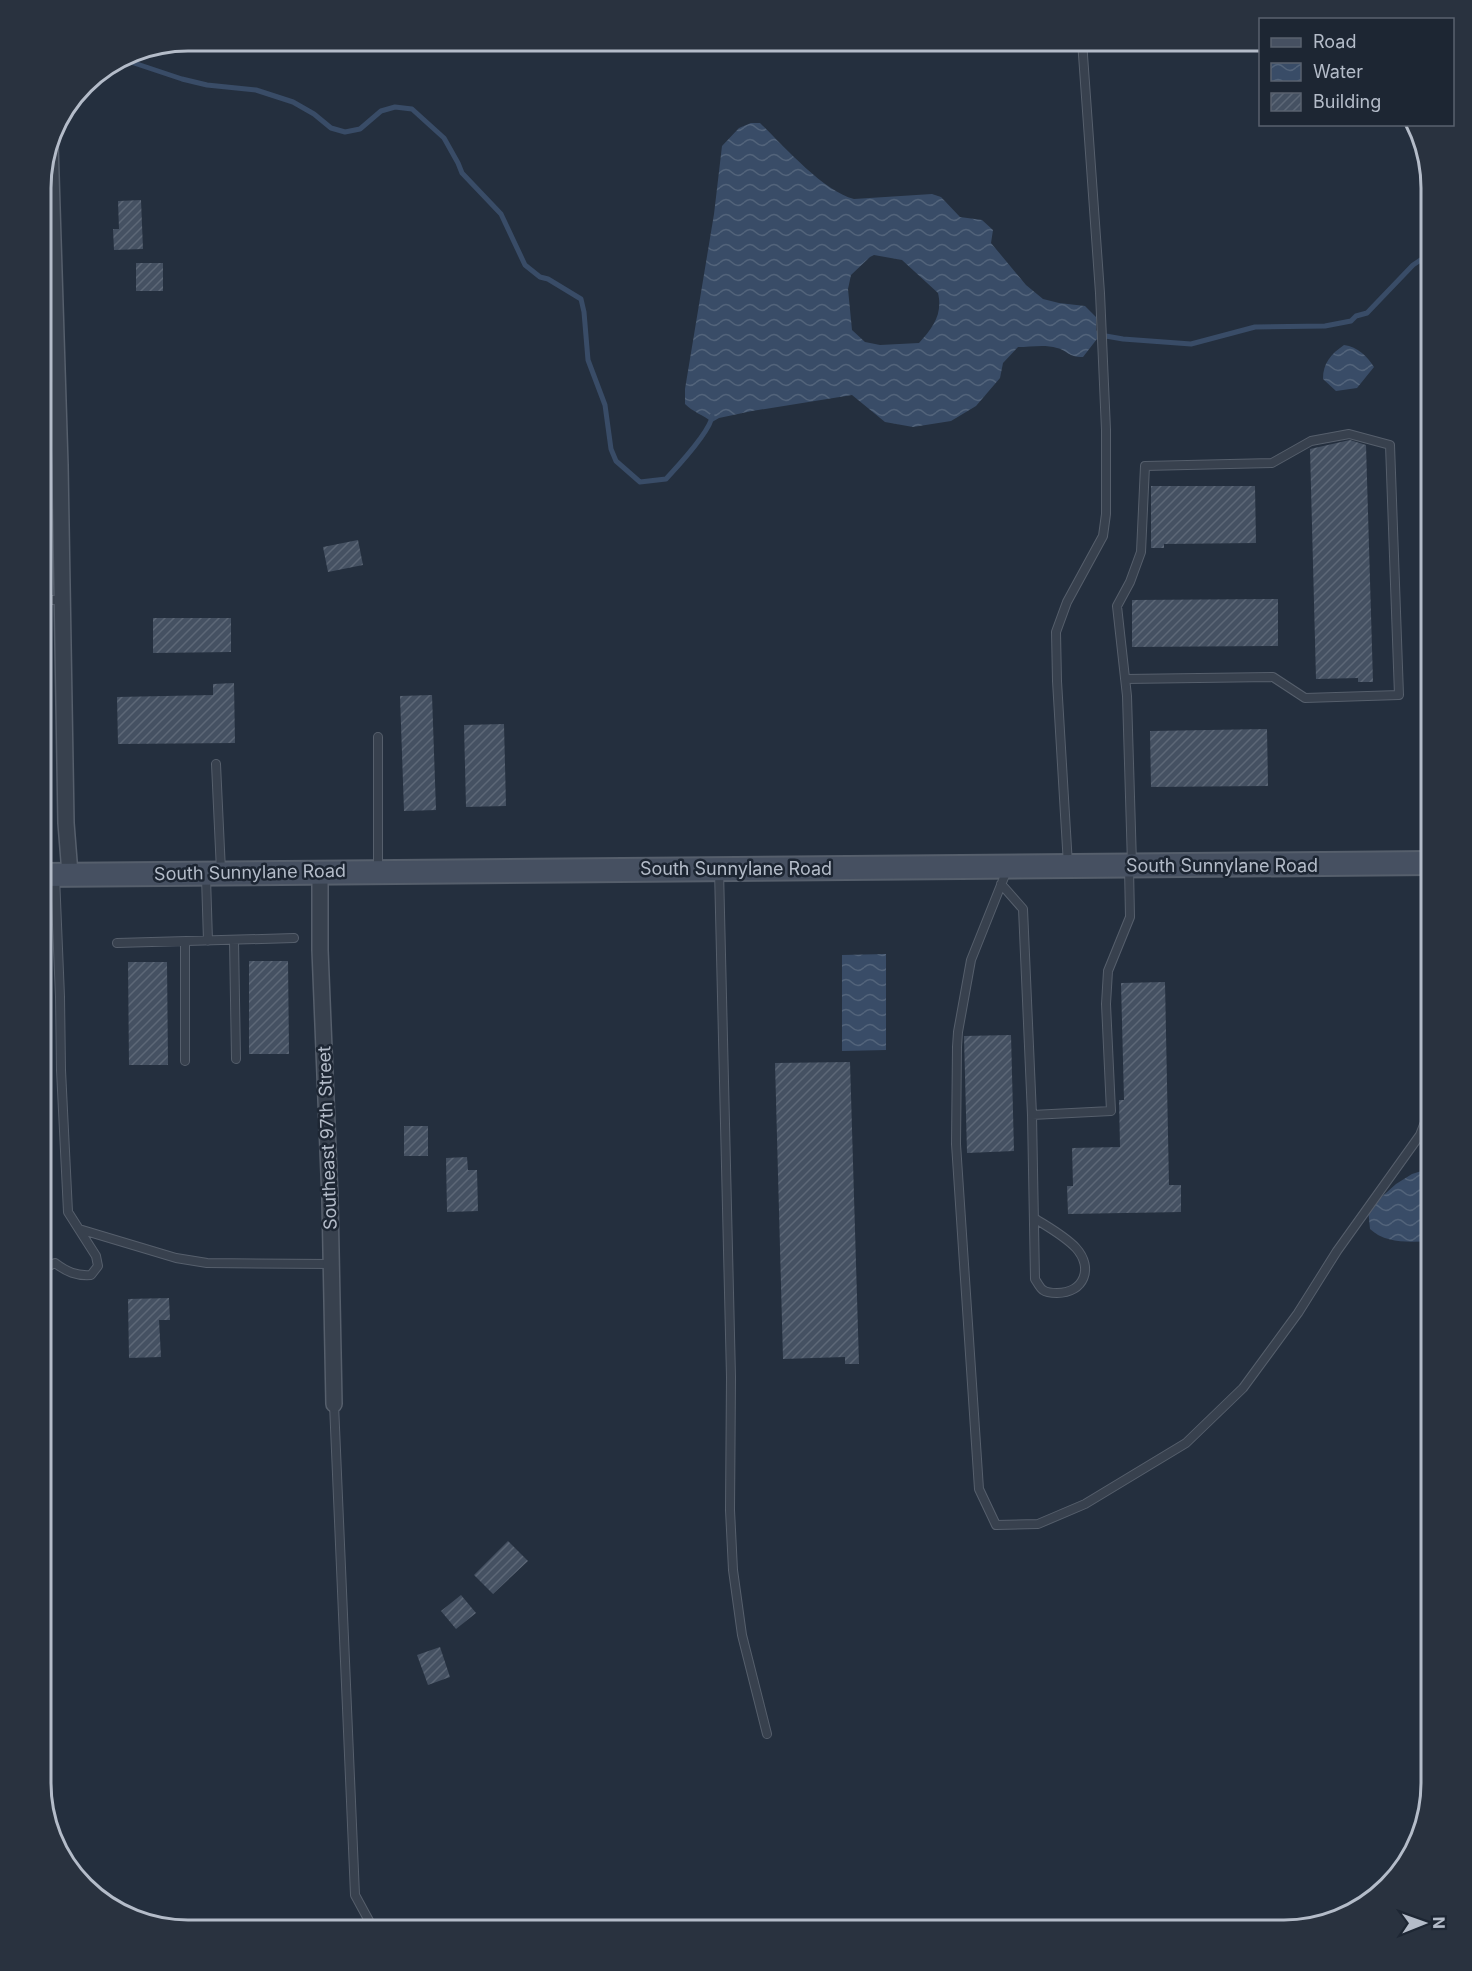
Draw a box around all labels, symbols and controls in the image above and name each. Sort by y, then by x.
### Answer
legend [1259,18,1454,126]
text: Road [1313,31,1356,52]
text: Water [1313,61,1363,82]
text: Building [1313,91,1381,112]
street label: South Sunnylane Road [1126,855,1318,876]
street label: South Sunnylane Road [640,858,832,879]
street label: South Sunnylane Road [154,860,346,884]
street label: Southeast 97th Street [313,1046,341,1230]
north arrow [1394,1893,1454,1953]
text: N [1429,1916,1449,1929]

